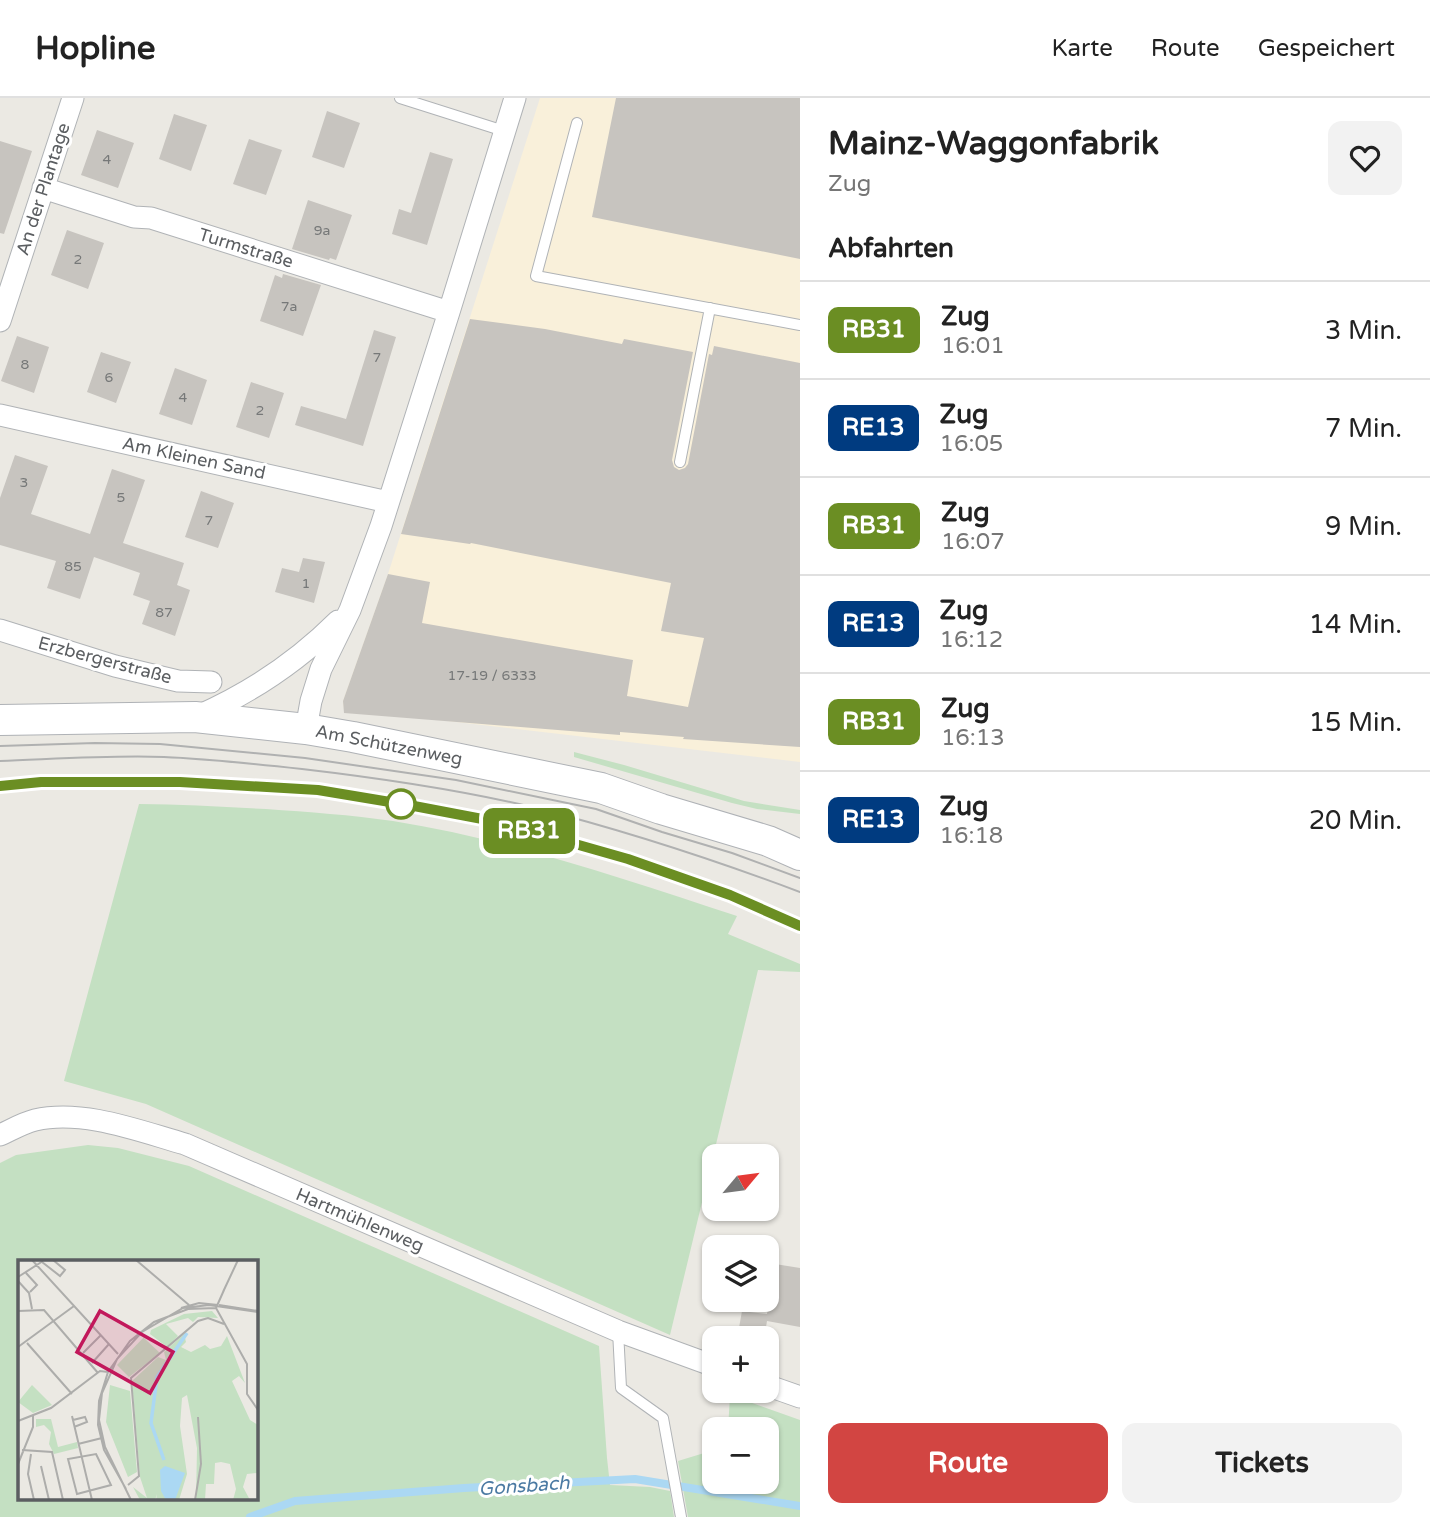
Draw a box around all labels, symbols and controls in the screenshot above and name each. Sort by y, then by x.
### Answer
text: Hopline [35,29,156,68]
text: Karte [1051,34,1113,63]
text: Route [1151,34,1220,63]
text: Gespeichert [1258,34,1395,63]
street label: An der Plantage [11,120,75,258]
button: heart [1328,121,1402,195]
text: Mainz-Waggonfabrik [828,124,1159,163]
house number: 4 [103,151,112,168]
text: Zug [828,170,871,198]
house number: 9a [314,222,330,239]
street label: Turmstraße [196,223,296,273]
text: Abfahrten [828,233,954,264]
house number: 2 [74,251,82,268]
house number: 7a [281,298,297,315]
text: Zug [941,301,990,332]
text: RB31 [842,315,906,344]
text: 3 Min. [1325,315,1402,346]
text: 16:01 [941,332,1005,360]
house number: 7 [373,349,381,366]
house number: 8 [21,356,30,373]
house number: 6 [105,369,114,386]
house number: 4 [179,389,188,406]
text: Zug [940,399,988,430]
house number: 2 [256,402,264,419]
text: RE13 [842,413,905,442]
text: 7 Min. [1325,413,1402,444]
text: 16:05 [940,430,1003,458]
street label: Am Kleinen Sand [120,432,268,484]
house number: 3 [20,474,28,491]
house number: 5 [117,489,125,506]
text: Zug [941,497,990,528]
text: RB31 [842,511,906,540]
text: 9 Min. [1325,511,1402,542]
house number: 7 [205,512,213,529]
text: 16:07 [941,528,1005,556]
house number: 85 [64,558,82,575]
house number: 1 [302,575,310,592]
text: Zug [940,595,988,626]
house number: 87 [155,604,173,621]
text: RE13 [842,609,905,638]
text: 14 Min. [1309,609,1402,640]
text: 16:12 [940,626,1003,654]
street label: Erzbergerstraße [36,632,174,688]
house number: 17-19 / 6333 [447,667,537,684]
text: Zug [941,693,990,724]
text: RB31 [842,707,906,736]
text: 15 Min. [1309,707,1402,738]
street label: Am Schützenweg [313,720,465,770]
text: 16:13 [941,724,1005,752]
unlabelled marker [386,789,416,819]
text: Zug [940,791,988,822]
text: RE13 [842,805,905,834]
text: 20 Min. [1309,805,1402,836]
line badge: RB31 [480,808,578,854]
text: RB31 [497,816,561,845]
text: 16:18 [940,822,1003,850]
north arrow [702,1144,779,1222]
map controls [702,1144,779,1494]
street label: Hartmühlenweg [293,1183,427,1257]
button: layers [702,1235,779,1312]
inset map [18,1260,257,1500]
button: + [702,1326,779,1403]
button: − [702,1417,779,1494]
button: Route [828,1423,1108,1503]
button: Tickets [1122,1423,1402,1503]
water label: Gonsbach [478,1472,571,1500]

